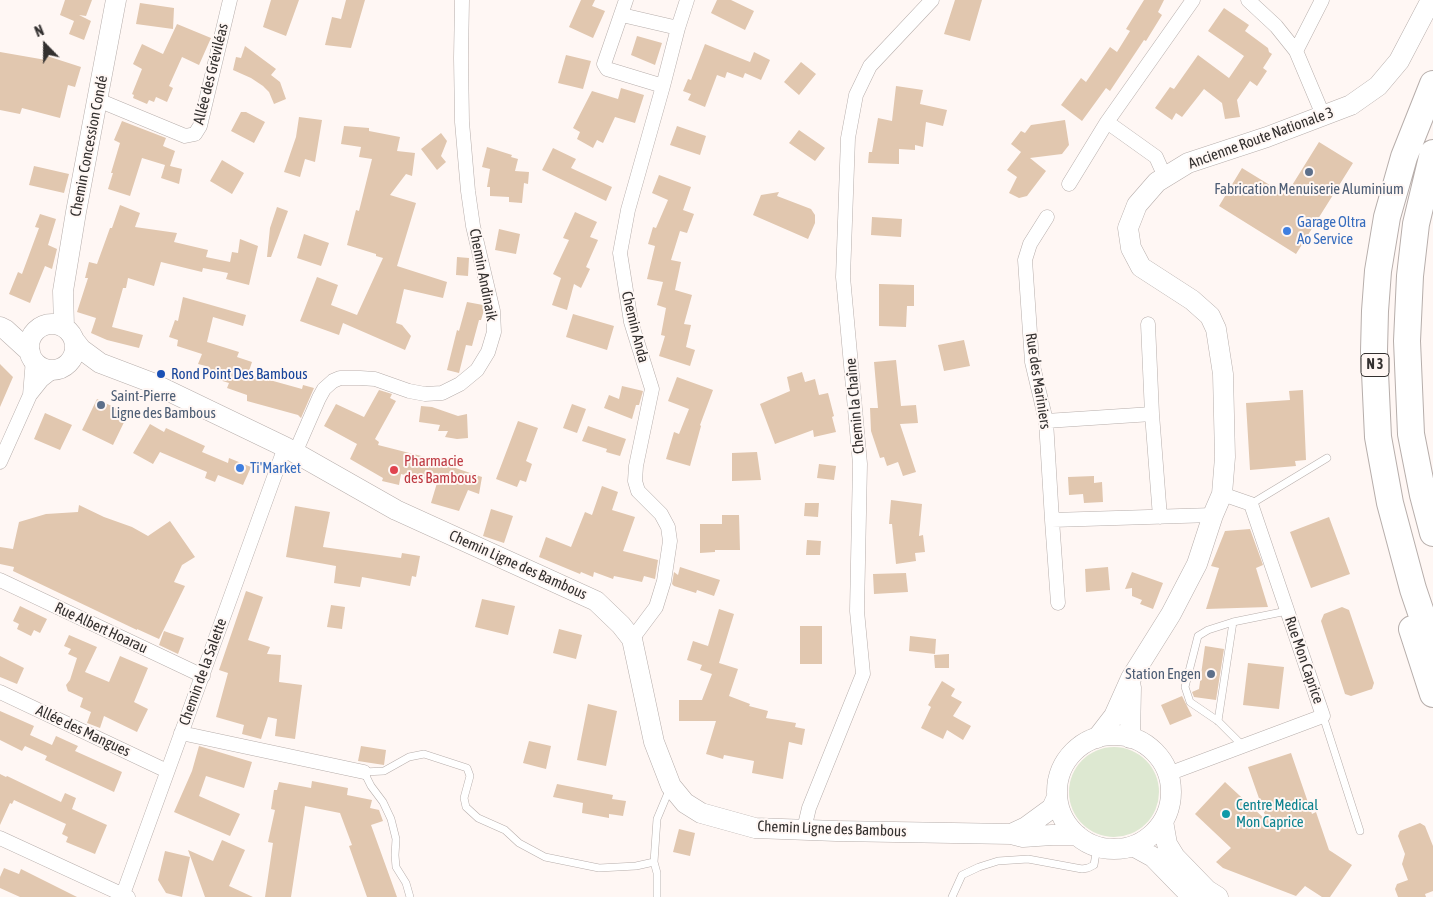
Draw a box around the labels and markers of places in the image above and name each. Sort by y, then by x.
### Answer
marker: Fabrication Menuiserie Aluminium [1303,166,1315,178]
place label: Fabrication Menuiserie Aluminium [1214,180,1404,198]
place label: Garage Oltra Ao Service [1297,213,1366,248]
marker: Garage Oltra Ao Service [1281,225,1293,237]
place label: Rond Point Des Bambous [171,365,307,383]
marker: Rond Point Des Bambous [155,368,167,380]
place label: Saint-Pierre Ligne des Bambous [111,387,216,422]
marker: Saint-Pierre Ligne des Bambous [95,399,107,411]
place label: Pharmacie des Bambous [404,452,477,487]
place label: Ti'Market [250,459,301,477]
marker: Ti'Market [234,462,246,474]
marker: Pharmacie des Bambous [388,464,400,476]
place label: Station Engen [1125,665,1201,683]
marker: Station Engen [1205,668,1217,680]
place label: Centre Medical Mon Caprice [1236,796,1318,831]
marker: Centre Medical Mon Caprice [1220,808,1232,820]

